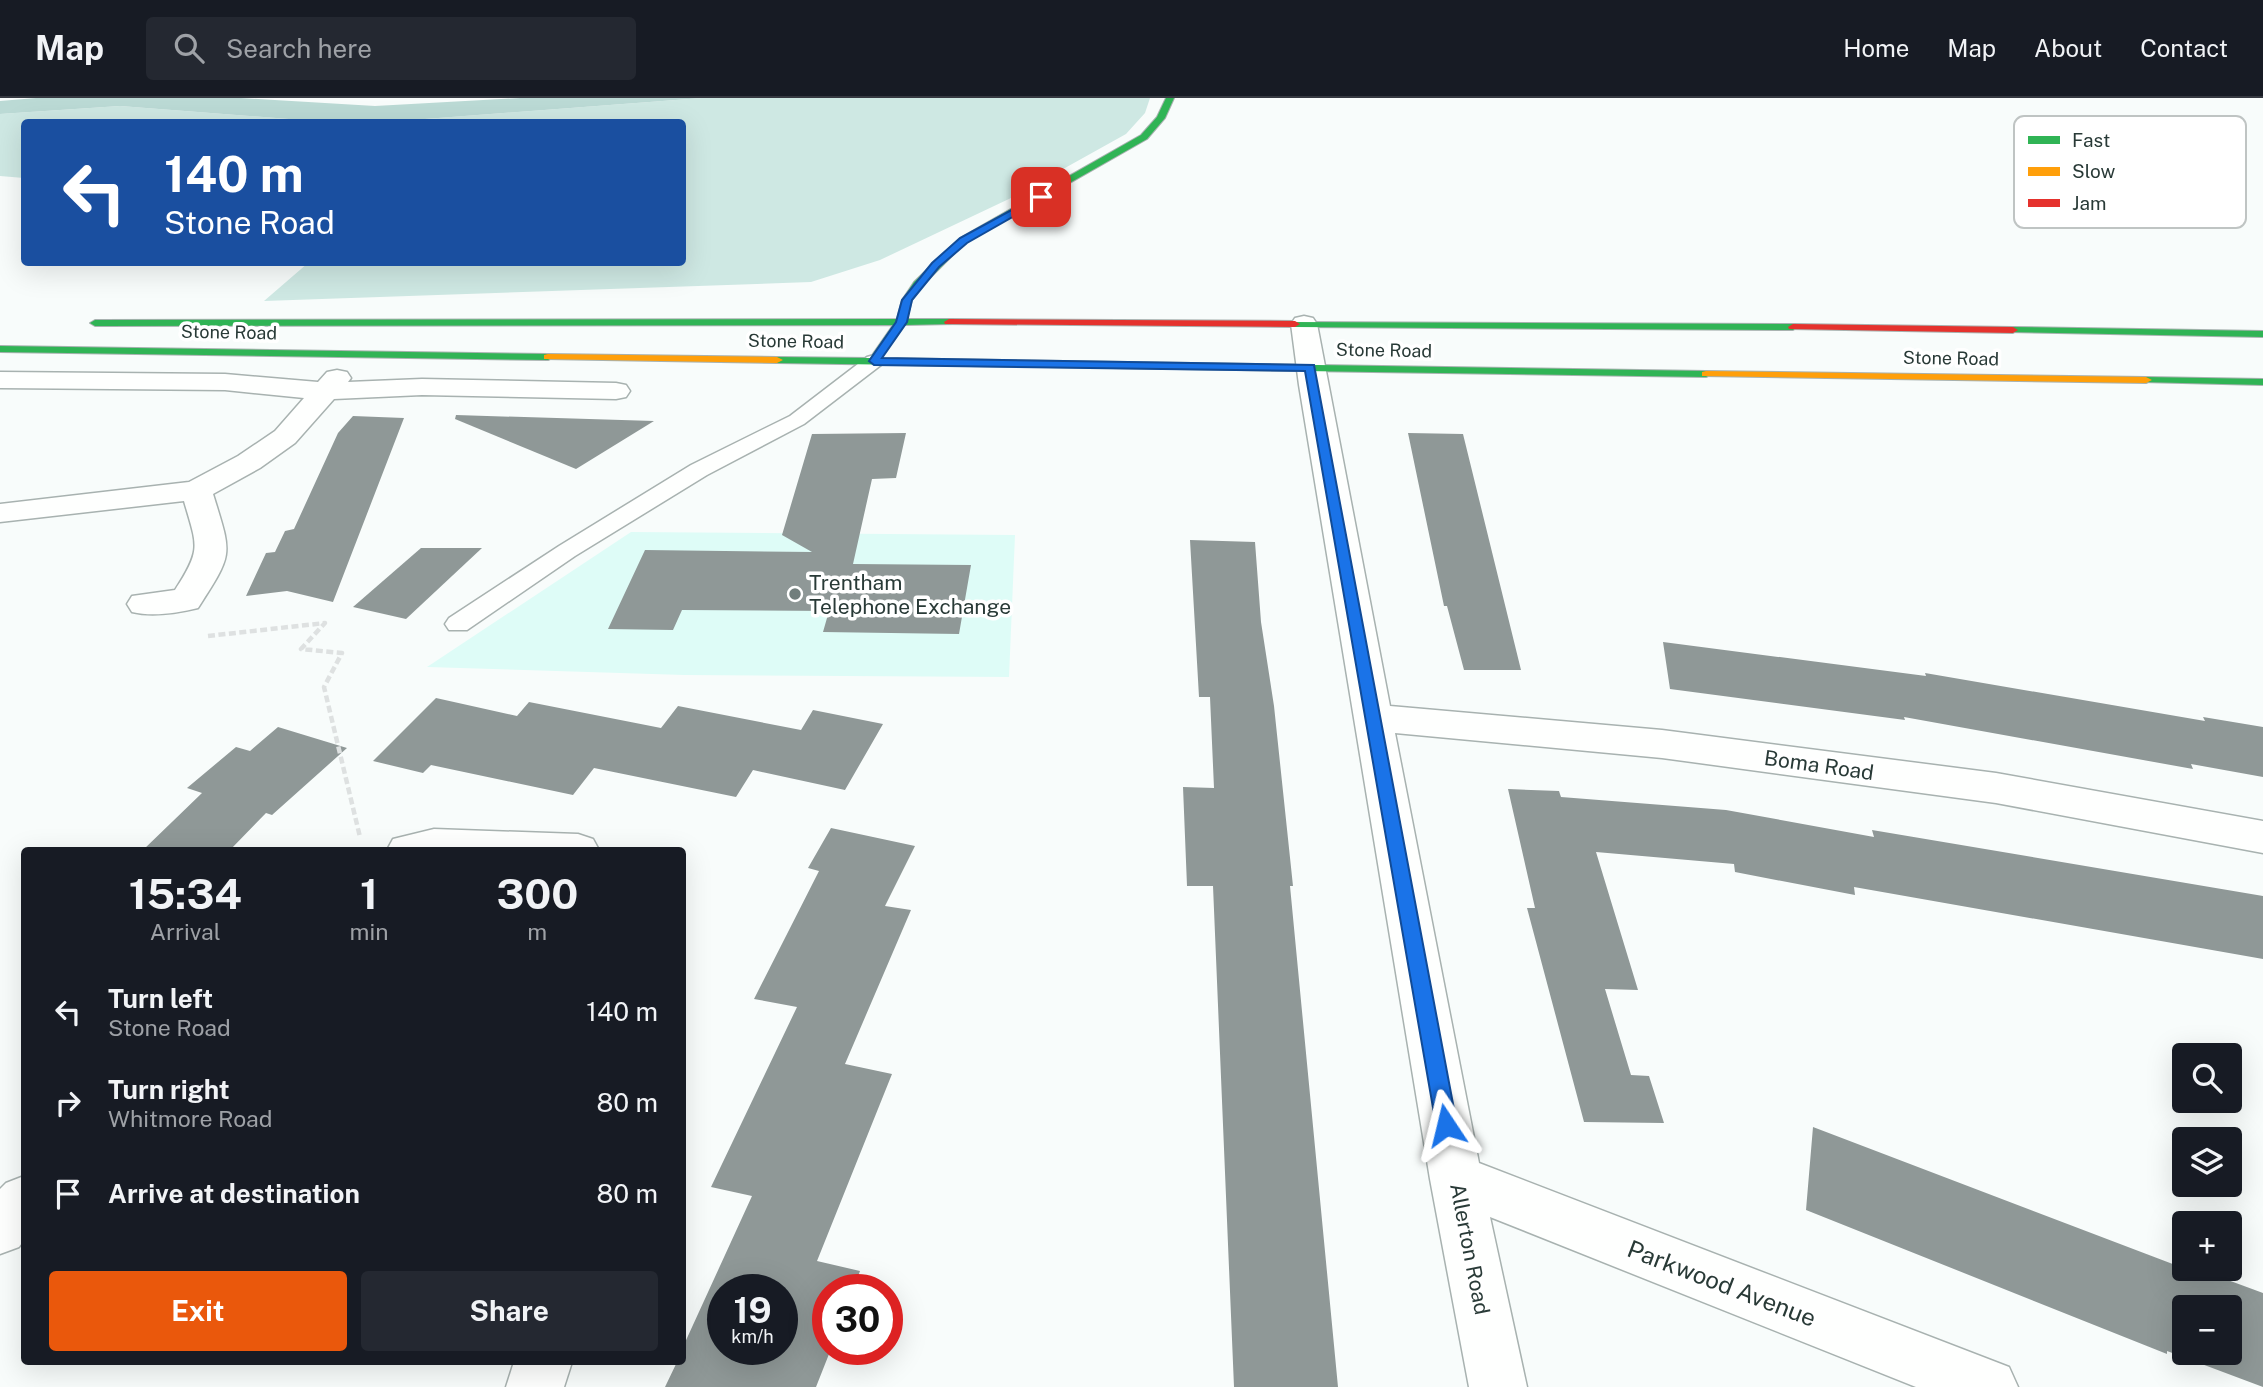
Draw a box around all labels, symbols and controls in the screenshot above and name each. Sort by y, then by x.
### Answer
search box [146,17,636,80]
text: Map [35,29,104,67]
icon: search [170,29,208,67]
text: Search here [226,33,372,64]
text: Home [1843,34,1909,62]
text: Map [1947,34,1996,62]
text: About [2034,34,2102,62]
text: Contact [2140,34,2228,62]
legend [2014,116,2246,228]
text: Fast [2072,129,2110,151]
text: 140 m [164,145,304,203]
icon: left [49,147,140,238]
text: Slow [2072,160,2116,182]
pin [1011,167,1071,227]
icon: arrive [1022,178,1060,216]
text: Jam [2072,192,2106,214]
text: Stone Road [164,204,335,241]
street label: Stone Road [181,321,277,343]
street label: Stone Road [748,330,844,352]
street label: Stone Road [1336,339,1432,361]
street label: Stone Road [1903,347,1999,369]
place label: Trentham Telephone Exchange [809,570,1011,619]
marker: Trentham Telephone Exchange [787,586,803,602]
street label: Boma Road [1762,745,1876,785]
text: 15:34 [129,869,242,918]
text: 1 [360,869,378,918]
text: 300 [496,869,578,918]
text: Arrival [150,918,221,945]
text: min [350,918,389,945]
text: m [527,918,547,945]
text: Turn left [108,983,213,1014]
icon: left [49,993,87,1031]
text: 140 m [586,996,658,1027]
text: Stone Road [108,1014,231,1041]
map controls [2172,1043,2242,1365]
button: search [2172,1043,2242,1113]
text: Turn right [108,1074,230,1105]
icon: right [49,1084,87,1122]
text: 80 m [597,1087,658,1118]
position arrow [1409,1088,1483,1162]
text: Whitmore Road [108,1105,272,1132]
button: layers [2172,1127,2242,1197]
icon: arrive [49,1175,87,1213]
text: Arrive at destination [108,1178,360,1209]
text: 80 m [597,1178,658,1209]
street label: Allerton Road [1445,1181,1495,1317]
button: + [2172,1211,2242,1281]
street label: Parkwood Avenue [1624,1234,1820,1332]
button: Exit [49,1271,347,1351]
button: Share [361,1271,658,1351]
speed limit sign: 30 [812,1274,903,1365]
text: 19 [733,1290,772,1331]
button: − [2172,1295,2242,1365]
text: km/h [731,1326,774,1347]

